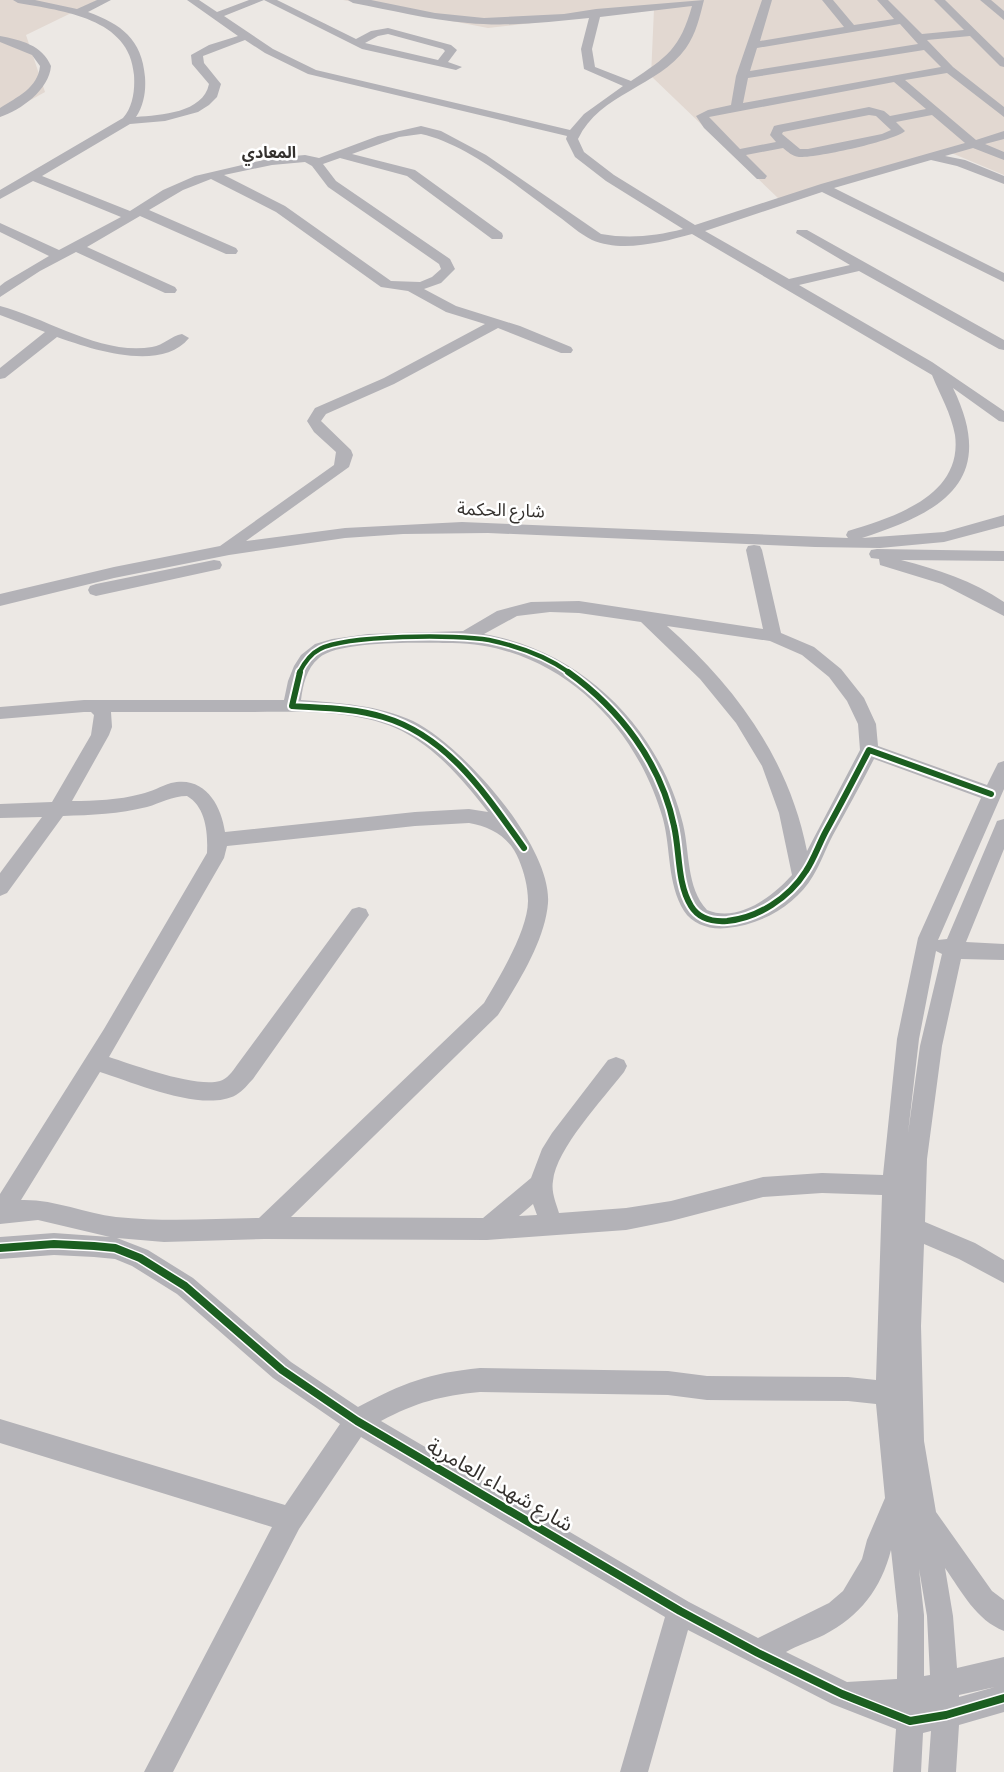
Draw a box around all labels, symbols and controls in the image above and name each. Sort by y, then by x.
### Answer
district label: المعادي [242,142,296,166]
street label: شارع الحكمة [457,496,545,526]
street label: شارع شهداء العامرية [421,1432,578,1539]

